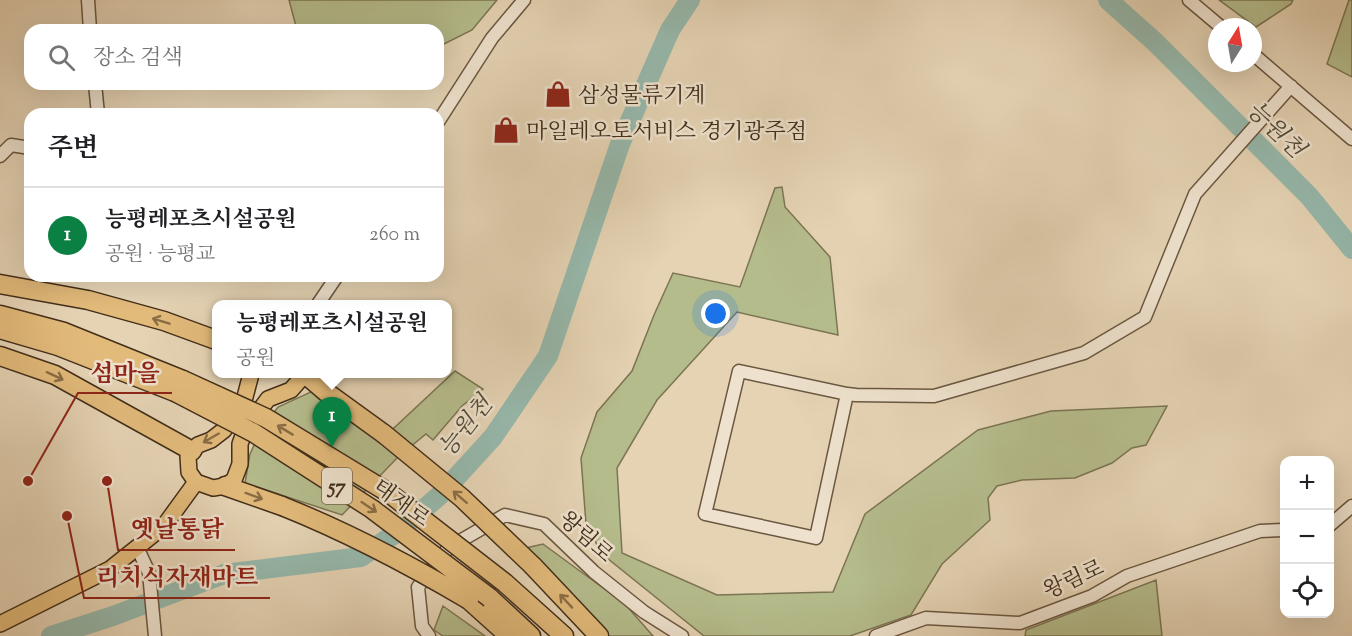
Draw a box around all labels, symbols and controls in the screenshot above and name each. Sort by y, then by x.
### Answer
north arrow [1208,18,1262,72]
search box [24,24,444,90]
icon: search [45,41,78,74]
text: 장소 검색 [93,43,183,75]
shop icon: 삼성물류기계 [543,79,573,109]
place label: 삼성물류기계 [578,81,706,113]
water label: 능원천 [1238,94,1313,168]
shop icon: 마일레오토서비스 경기광주점 [491,115,521,145]
place label: 마일레오토서비스 경기광주점 [526,117,807,149]
text: 주변 [48,131,98,168]
text: 능평레포츠시설공원 [105,205,296,237]
text: 1 [64,221,71,250]
text: 260 m [369,221,420,250]
text: 공원 · 능평교 [105,241,215,270]
your location [701,299,730,328]
popup [212,300,452,378]
text: 능평레포츠시설공원 [236,309,428,341]
one-way arrow [152,315,171,326]
text: 공원 [236,345,275,374]
callout: 섬마을 [78,351,172,393]
text: 섬마을 [90,358,160,392]
one-way arrow [45,371,63,383]
water label: 능원천 [431,388,503,465]
pin: 1 [312,398,352,447]
one-way arrow [277,423,294,435]
one-way arrow [203,433,220,445]
map controls [1280,456,1334,618]
button: + [1280,456,1334,510]
road number: 57 [322,468,352,504]
street label: 태재로 [365,473,435,536]
one-way arrow [453,490,468,504]
one-way arrow [244,492,263,503]
one-way arrow [360,501,377,513]
street label: 왕림로 [551,505,619,571]
callout: 옛날통닭 [118,508,235,550]
button: − [1280,510,1334,564]
text: 옛날통닭 [131,514,224,548]
street label: 왕림로 [1039,553,1110,608]
callout: 리치식자재마트 [84,556,270,598]
text: 리치식자재마트 [96,562,258,596]
button: locate [1280,564,1334,618]
one-way arrow [559,593,574,608]

